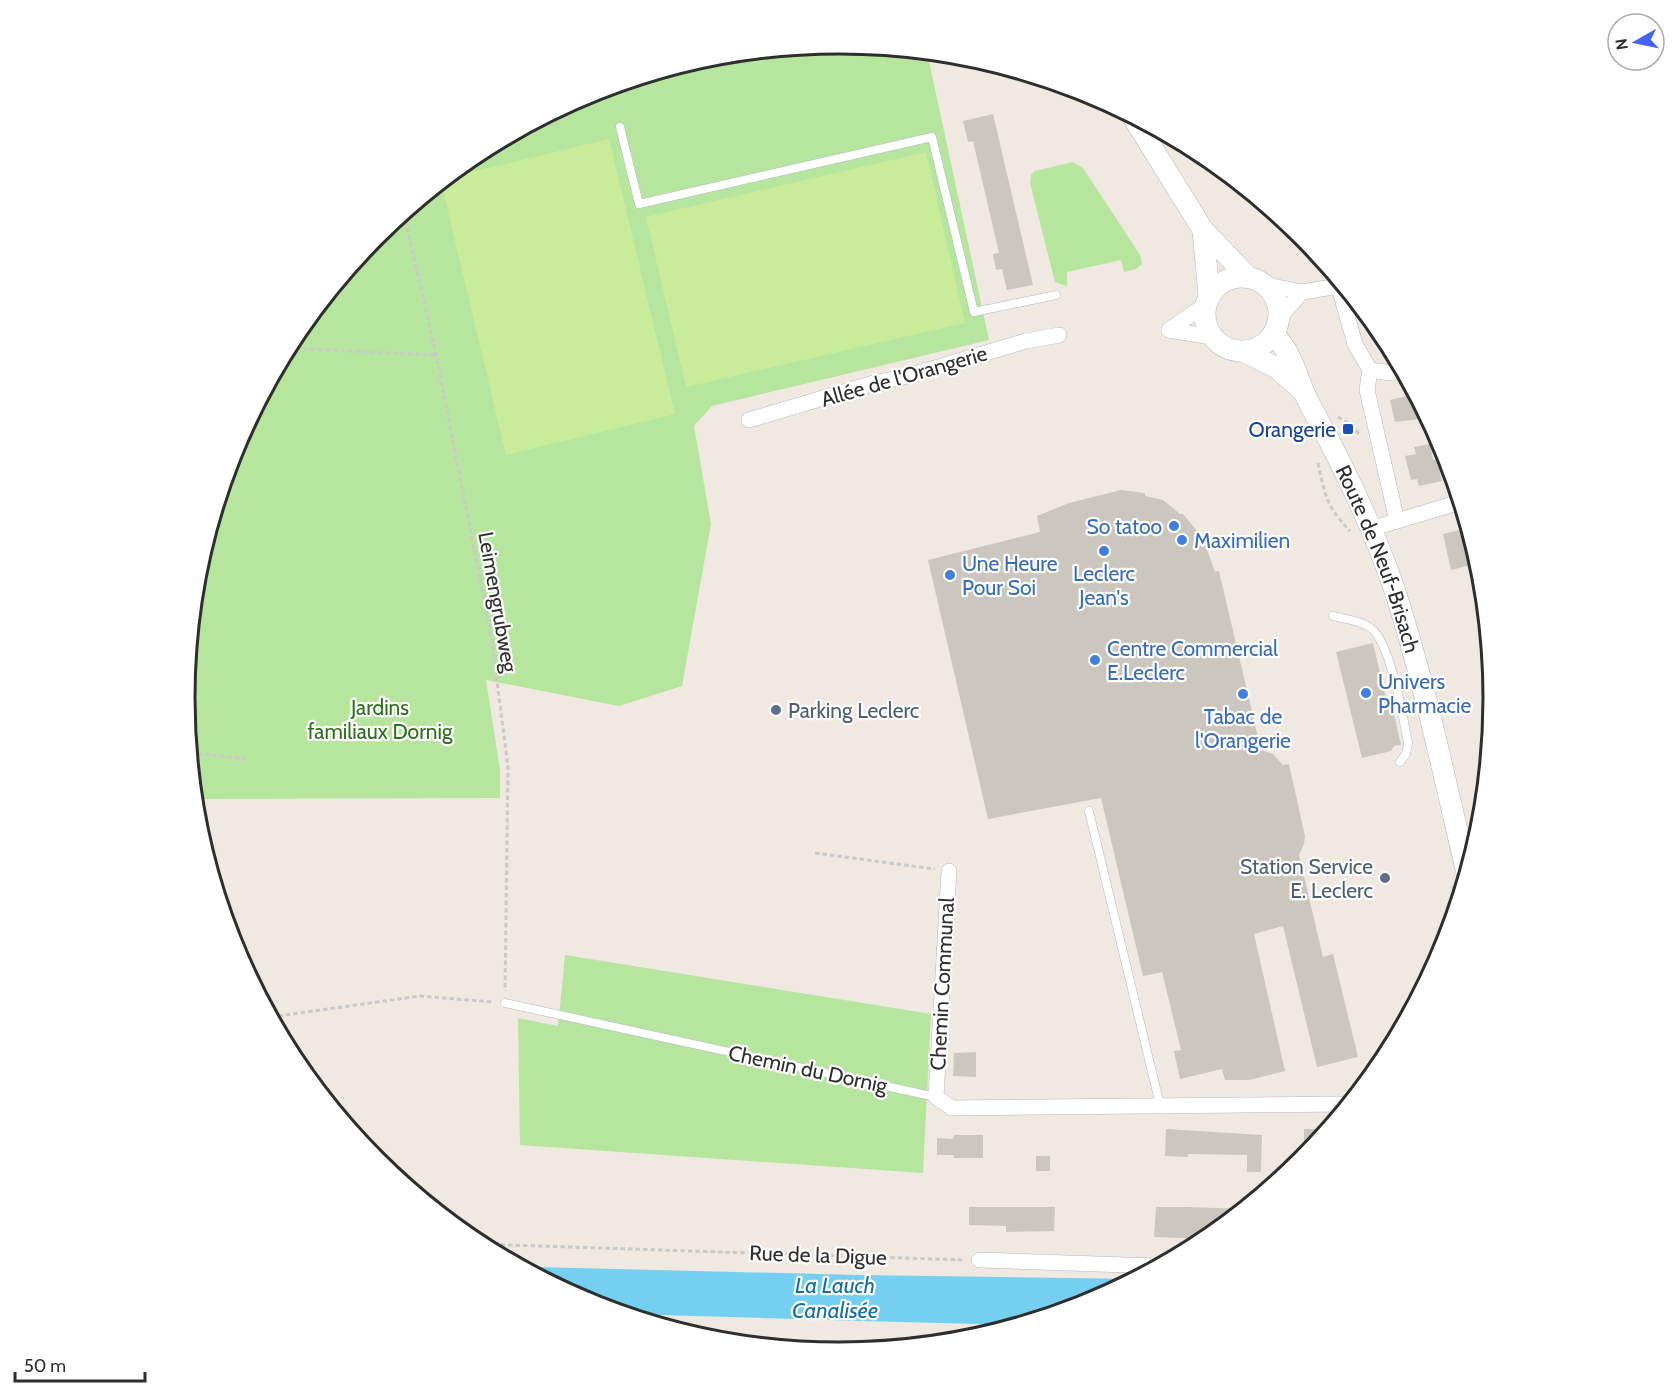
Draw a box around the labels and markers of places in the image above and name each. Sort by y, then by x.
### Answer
place label: Orangerie [1249,417,1336,442]
marker: Orangerie [1341,422,1355,436]
place label: So tatoo [1086,514,1162,539]
marker: So tatoo [1167,519,1181,533]
place label: Maximilien [1194,528,1290,553]
marker: Maximilien [1175,533,1189,547]
marker: Leclerc Jean's [1097,544,1111,558]
place label: Une Heure Pour Soi [962,551,1058,600]
place label: Leclerc Jean's [1073,561,1135,610]
marker: Une Heure Pour Soi [943,568,957,582]
place label: Centre Commercial E.Leclerc [1107,636,1278,685]
marker: Centre Commercial E.Leclerc [1088,653,1102,667]
place label: Univers Pharmacie [1378,669,1471,718]
marker: Univers Pharmacie [1359,686,1373,700]
marker: Tabac de l'Orangerie [1236,687,1250,701]
place label: Parking Leclerc [788,698,919,723]
marker: Parking Leclerc [769,703,783,717]
place label: Tabac de l'Orangerie [1195,704,1291,753]
place label: Station Service E. Leclerc [1240,854,1373,903]
marker: Station Service E. Leclerc [1378,871,1392,885]

